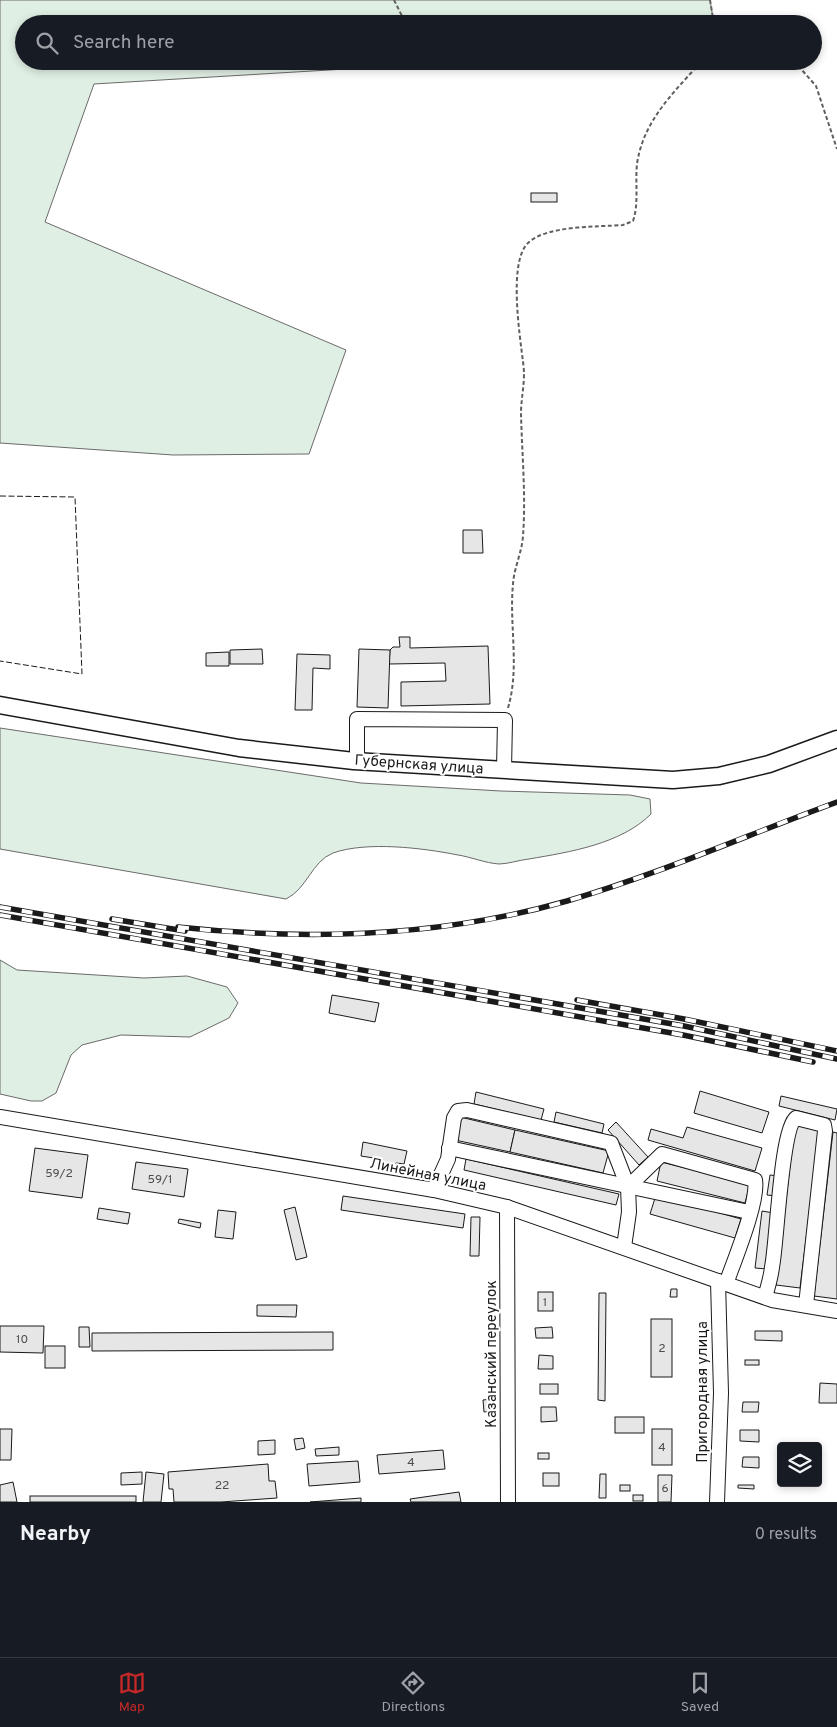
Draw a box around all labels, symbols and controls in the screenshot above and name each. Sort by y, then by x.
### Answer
search box [15,15,822,70]
icon: search [33,29,61,57]
text: Search here [73,31,175,55]
street label: Губернская улица [354,752,484,779]
street label: Линейная улица [368,1155,488,1196]
house number: 59/2 [45,1166,73,1182]
house number: 59/1 [148,1172,172,1188]
street label: Казанский переулок [483,1280,502,1428]
house number: 1 [543,1295,547,1311]
street label: Пригородная улица [694,1321,713,1463]
house number: 10 [16,1332,28,1348]
house number: 2 [658,1341,666,1357]
house number: 4 [658,1440,666,1456]
map controls [777,1442,822,1487]
button: layers [777,1442,822,1487]
house number: 4 [407,1455,415,1471]
house number: 22 [215,1478,229,1494]
house number: 6 [661,1481,669,1497]
text: Nearby [20,1521,91,1548]
text: 0 results [755,1525,817,1545]
tab: Map [118,1669,146,1716]
tab: Directions [381,1669,445,1716]
tab: Saved [681,1669,719,1716]

